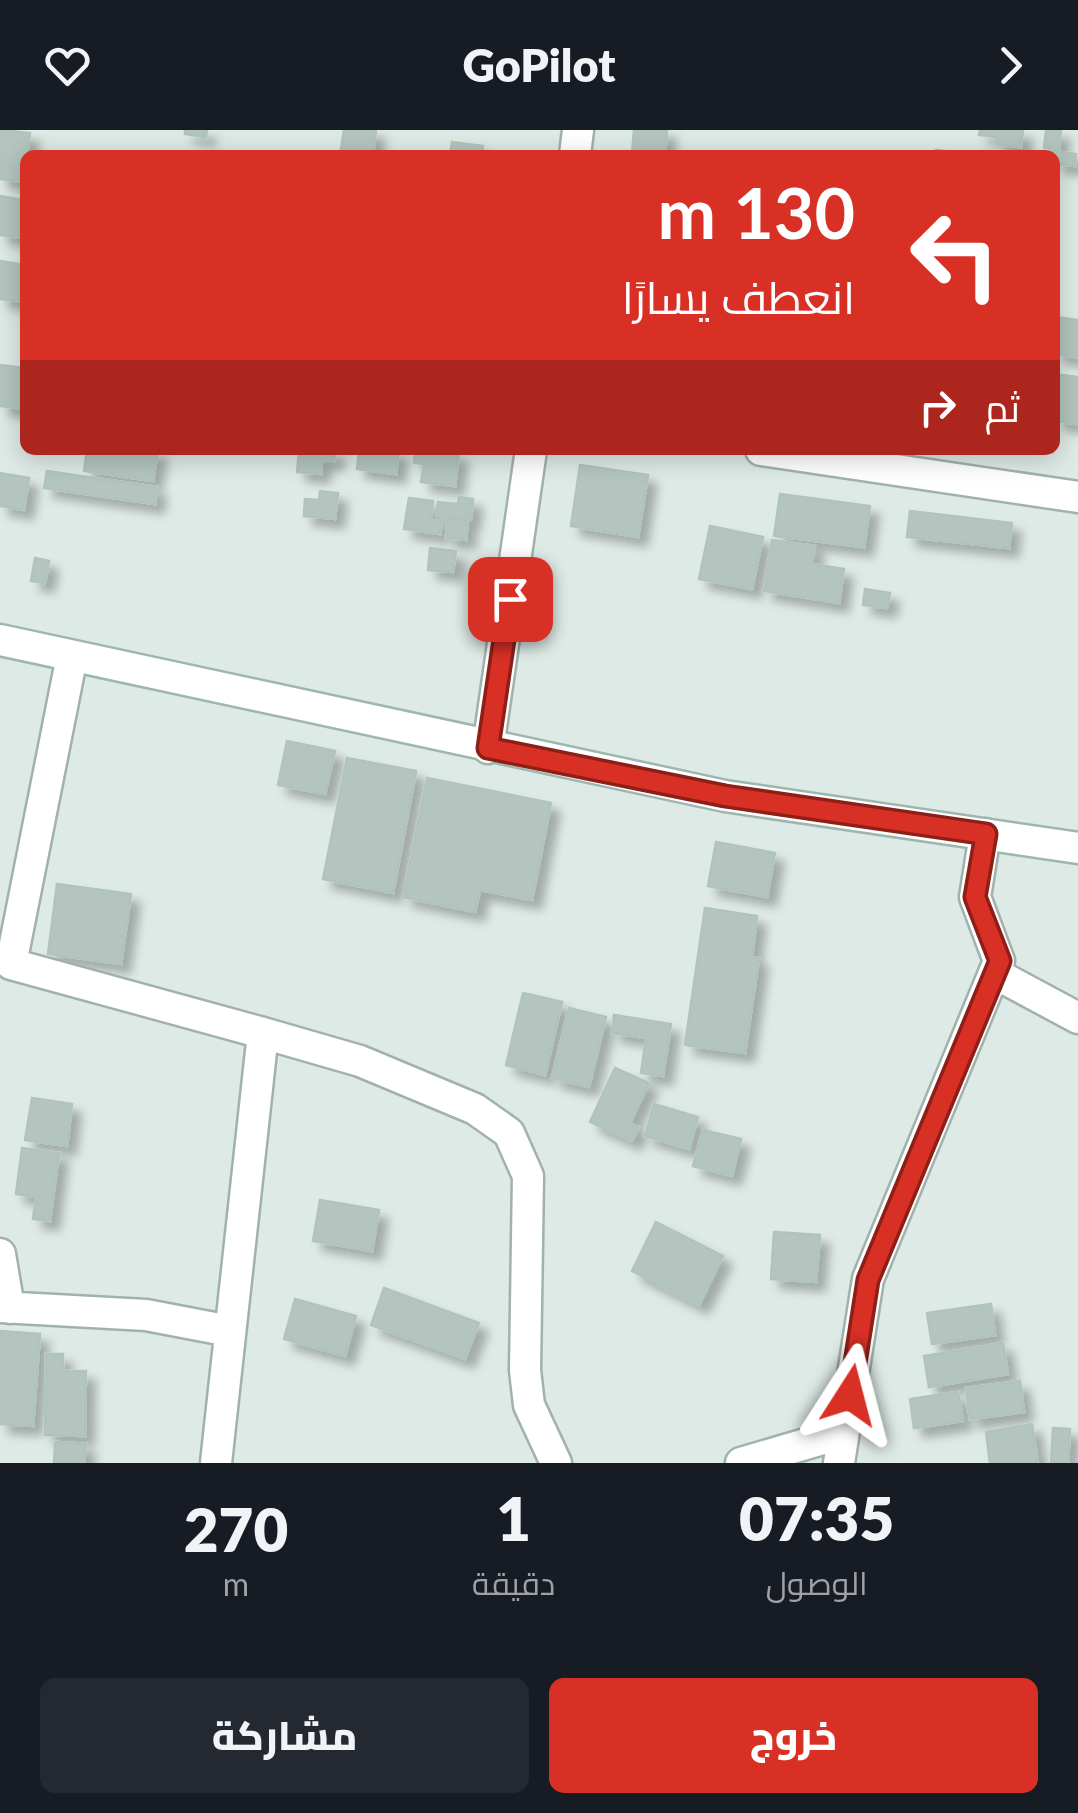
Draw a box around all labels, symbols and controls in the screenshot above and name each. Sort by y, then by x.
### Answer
icon: heart [40,38,95,93]
text: GoPilot [463,38,616,92]
icon: forward [983,38,1038,93]
text: 130 m [658,170,855,254]
icon: left [890,190,1020,320]
text: انعطف يسارًا [622,270,855,324]
icon: right [910,380,965,435]
text: ثم [985,384,1020,430]
pin [468,557,553,642]
icon: arrive [483,572,538,627]
position arrow [798,1343,902,1447]
text: 1 [496,1482,531,1554]
text: 07:35 [739,1482,894,1554]
text: 270 [184,1493,288,1565]
text: دقيقة [472,1563,555,1602]
text: الوصول [766,1563,868,1602]
text: m [223,1564,249,1603]
button: مشاركة [40,1678,529,1793]
button: خروج [549,1678,1038,1793]

